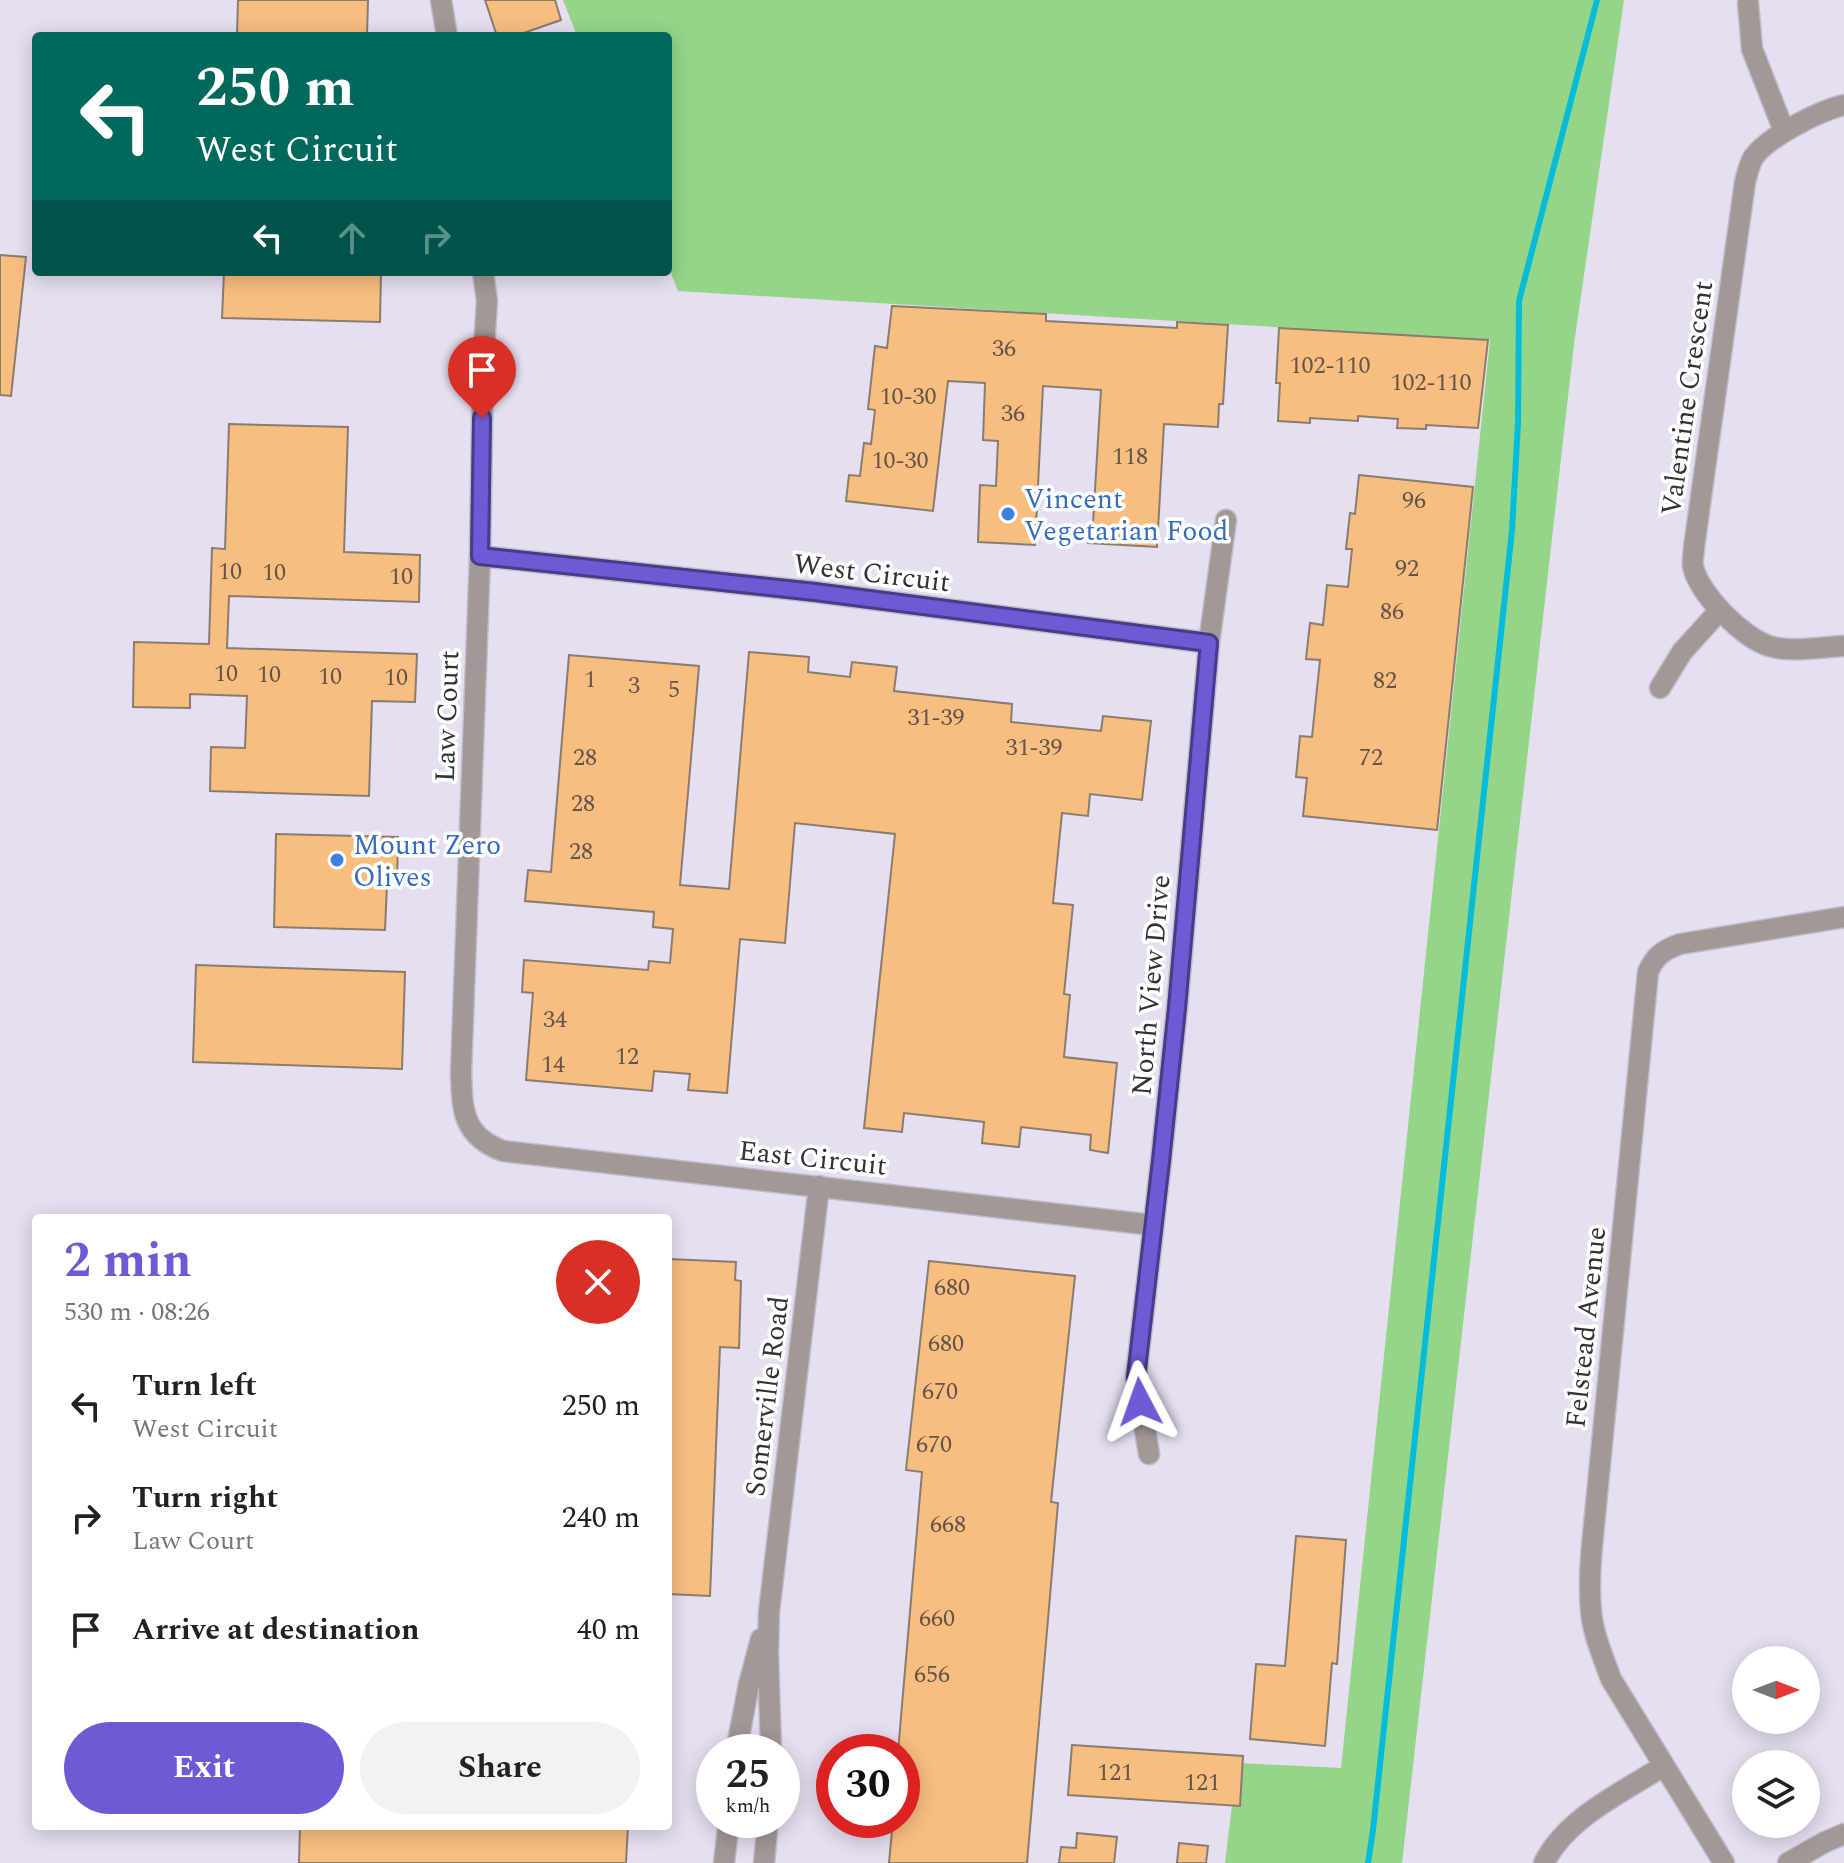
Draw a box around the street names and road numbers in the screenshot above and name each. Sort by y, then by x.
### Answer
street label: Valentine Crescent [1650,278,1725,518]
street label: West Circuit [791,543,953,604]
street label: Law Court [424,649,471,783]
street label: North View Drive [1120,873,1183,1097]
street label: East Circuit [737,1129,889,1188]
street label: Felstead Avenue [1555,1224,1618,1430]
street label: Somerville Road [734,1293,801,1499]

